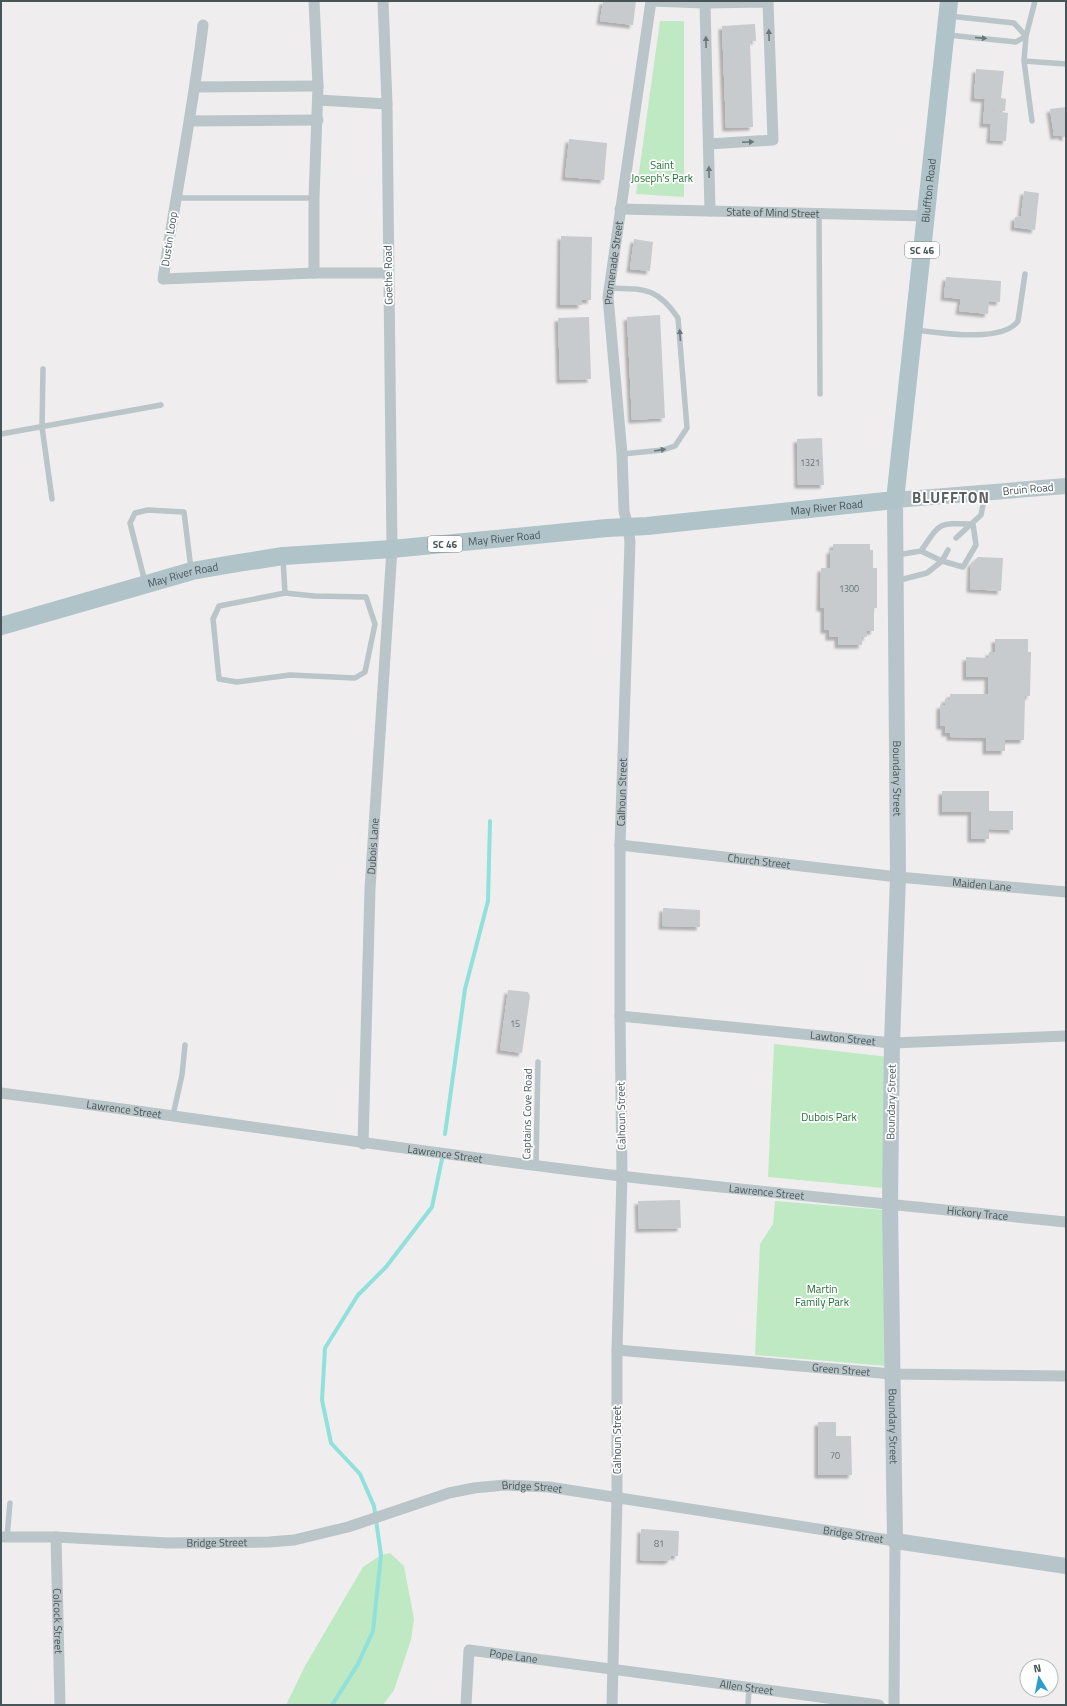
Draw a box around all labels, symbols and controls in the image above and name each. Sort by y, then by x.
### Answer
one-way arrow [766,28,772,41]
one-way arrow [975,35,987,42]
one-way arrow [703,36,710,48]
one-way arrow [742,138,754,145]
park label: Saint Joseph's Park [631,157,694,186]
street label: Bluffton Road [917,157,940,223]
one-way arrow [706,166,713,178]
street label: State of Mind Street [726,203,820,222]
street label: Dustin Loop [157,210,181,268]
street label: Promenade Street [600,220,627,306]
road number: SC 46 [905,242,939,258]
street label: Goethe Road [379,245,397,305]
one-way arrow [676,329,683,341]
one-way arrow [654,447,666,453]
house number: 1321 [800,456,820,469]
street label: Bruin Road [1002,479,1054,499]
district label: BLUFFTON [912,486,990,509]
street label: May River Road [790,495,864,519]
street label: May River Road [467,527,541,550]
road number: SC 46 [428,536,462,552]
street label: May River Road [146,559,220,591]
house number: 1300 [839,582,859,595]
street label: Boundary Street [889,741,906,816]
street label: Calhoun Street [613,758,631,827]
street label: Dubois Lane [363,817,383,875]
street label: Church Street [727,849,791,873]
street label: Maiden Lane [952,874,1012,895]
house number: 15 [510,1017,520,1030]
street label: Lawton Street [809,1027,876,1049]
street label: Boundary Street [882,1064,900,1140]
street label: Captains Cove Road [518,1068,536,1160]
street label: Calhoun Street [612,1082,630,1150]
street label: Lawrence Street [85,1096,163,1122]
park label: Dubois Park [801,1109,857,1125]
street label: Lawrence Street [406,1141,483,1167]
street label: Lawrence Street [728,1180,805,1204]
street label: Hickory Trace [946,1202,1010,1224]
park label: Martin Family Park [795,1281,850,1310]
street label: Green Street [811,1359,871,1380]
street label: Boundary Street [885,1388,902,1464]
street label: Calhoun Street [609,1406,625,1474]
house number: 70 [830,1449,840,1462]
street label: Bridge Street [501,1477,564,1497]
street label: Bridge Street [822,1522,885,1547]
street label: Bridge Street [186,1534,247,1551]
house number: 81 [654,1537,664,1550]
street label: Colcock Street [49,1588,67,1654]
street label: Pope Lane [488,1645,539,1667]
north arrow [1019,1658,1059,1698]
text: N [1032,1660,1042,1677]
street label: Allen Street [719,1676,774,1699]

